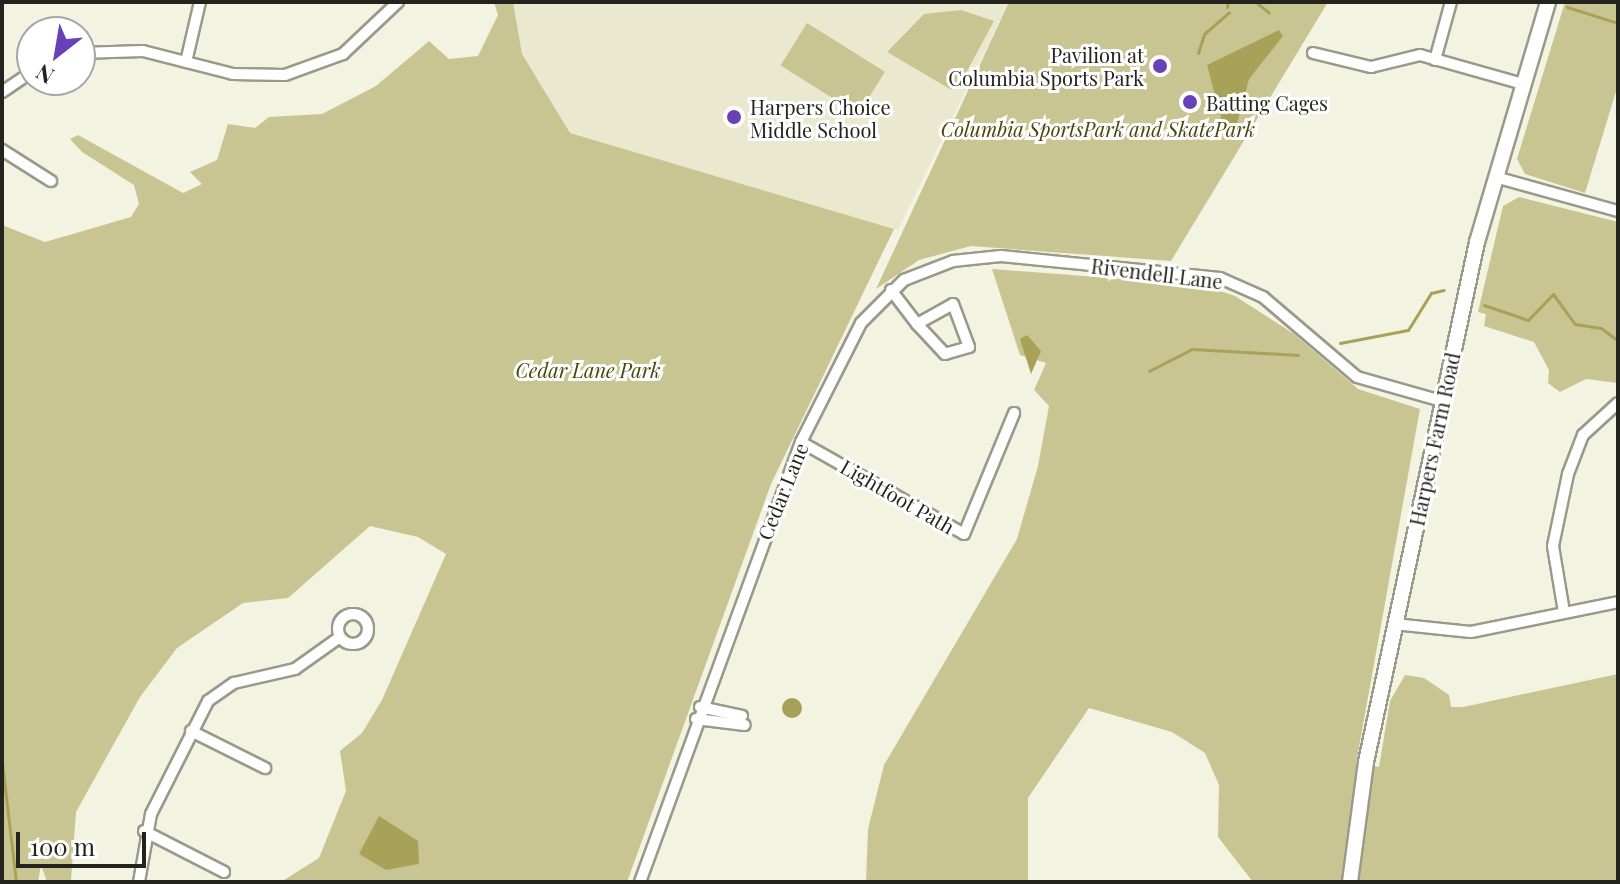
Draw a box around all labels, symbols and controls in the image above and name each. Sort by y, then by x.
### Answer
north arrow [16,16,96,96]
place label: Pavilion at Columbia Sports Park [948,42,1144,89]
marker: Pavilion at Columbia Sports Park [1151,57,1169,75]
text: N [30,58,59,92]
place label: Batting Cages [1206,90,1328,114]
marker: Batting Cages [1181,93,1199,111]
place label: Harpers Choice Middle School [750,94,891,141]
marker: Harpers Choice Middle School [725,108,743,126]
park label: Columbia SportsPark and SkatePark [941,116,1255,140]
street label: Rivendell Lane [1090,253,1224,293]
street label: Harpers Farm Road [1404,350,1464,528]
park label: Cedar Lane Park [515,357,661,381]
street label: Cedar Lane [752,439,812,543]
street label: Lightfoot Path [837,454,959,538]
scale bar [20,816,150,866]
text: 100 m [30,830,95,862]

